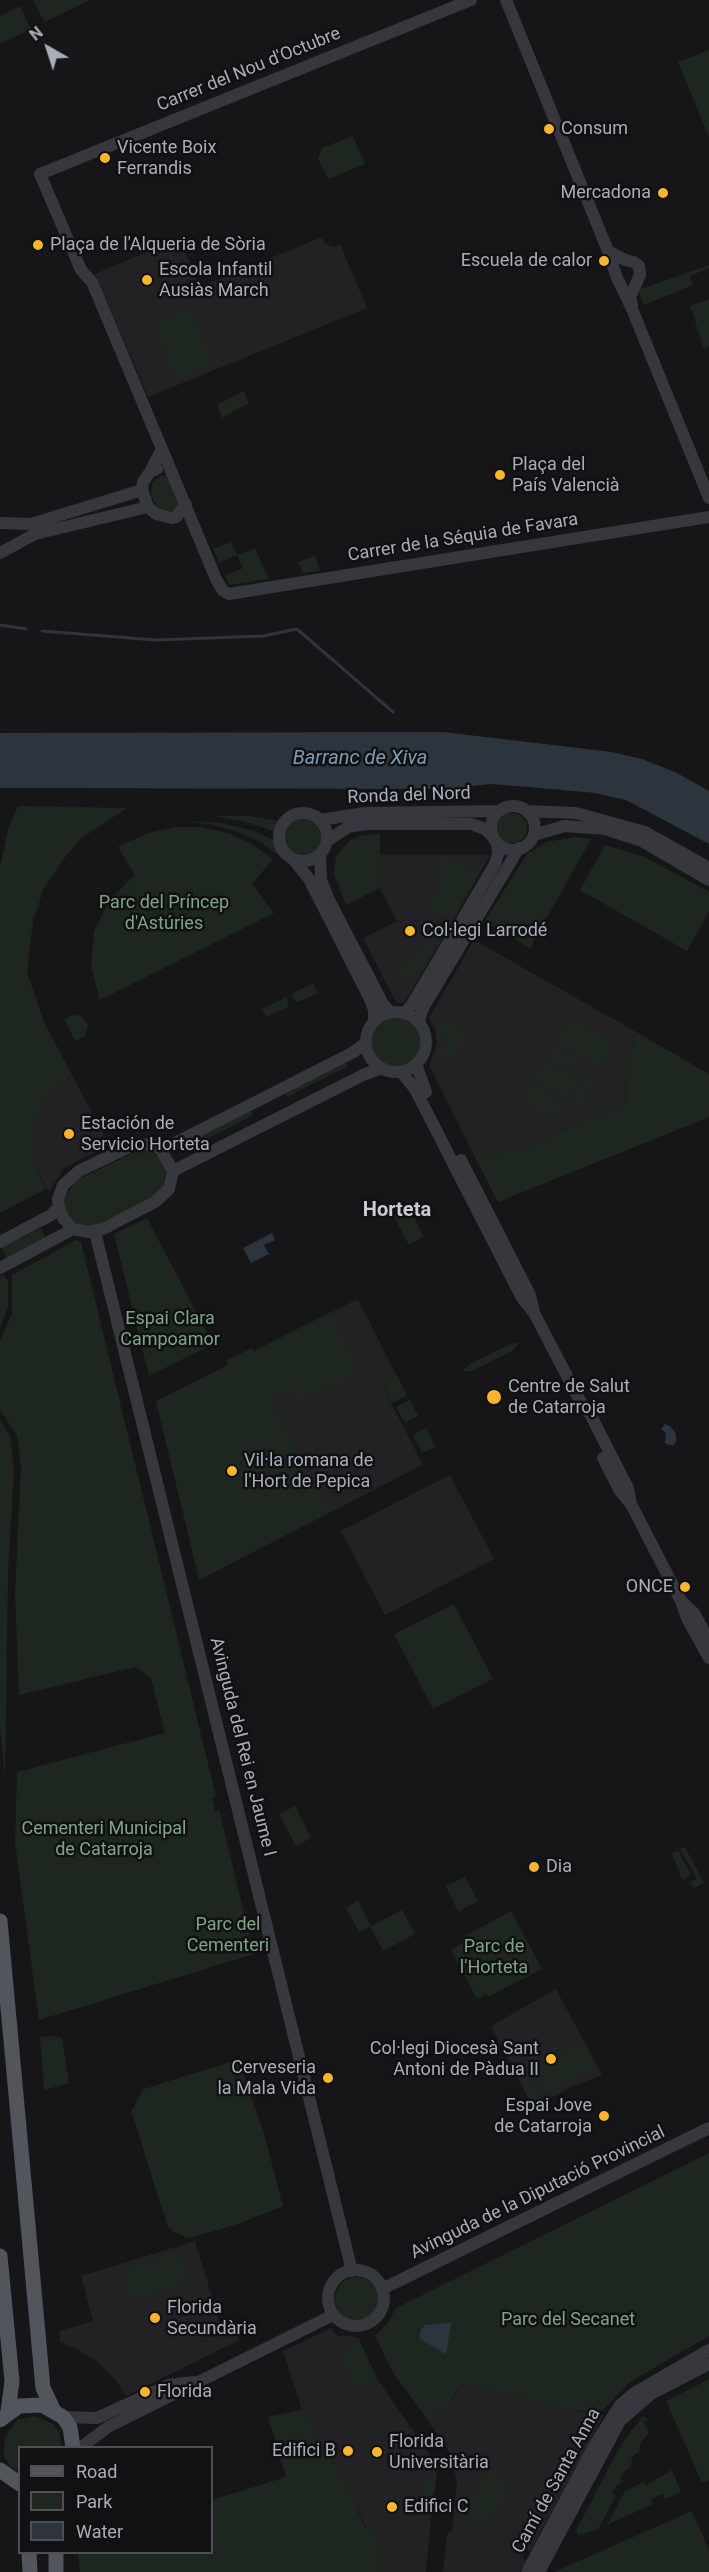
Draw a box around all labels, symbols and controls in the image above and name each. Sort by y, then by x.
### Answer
north arrow [18,18,78,78]
text: N [26,23,47,45]
street label: Carrer del Nou d'Octubre [154,23,344,117]
place label: Consum [561,118,628,140]
marker: Consum [542,122,556,136]
place label: Vicente Boix Ferrandis [117,137,216,180]
marker: Vicente Boix Ferrandis [98,151,112,165]
place label: Mercadona [560,182,651,204]
marker: Mercadona [656,186,670,200]
place label: Plaça de l'Alqueria de Sòria [50,234,266,256]
marker: Plaça de l'Alqueria de Sòria [31,238,45,252]
place label: Escuela de calor [461,250,592,272]
marker: Escuela de calor [597,254,611,268]
place label: Escola Infantil Ausiàs March [159,259,272,302]
marker: Escola Infantil Ausiàs March [140,273,154,287]
place label: Plaça del País Valencià [512,454,620,496]
marker: Plaça del País Valencià [493,468,507,482]
street label: Carrer de la Séquia de Favara [346,509,580,567]
water label: Barranc de Xiva [293,747,427,771]
street label: Ronda del Nord [347,783,471,809]
park label: Parc del Príncep d'Astúries [99,892,229,934]
place label: Col·legi Larrodé [422,920,547,942]
marker: Col·legi Larrodé [403,924,417,938]
place label: Estación de Servicio Horteta [81,1113,210,1156]
marker: Estación de Servicio Horteta [62,1127,76,1141]
district label: Horteta [363,1199,431,1223]
park label: Espai Clara Campoamor [120,1308,220,1350]
place label: Centre de Salut de Catarroja [508,1376,630,1418]
marker: Centre de Salut de Catarroja [485,1388,503,1406]
place label: Vil·la romana de l'Hort de Pepica [244,1450,373,1492]
marker: Vil·la romana de l'Hort de Pepica [225,1464,239,1478]
place label: ONCE [626,1576,673,1598]
marker: ONCE [678,1580,692,1594]
street label: Avinguda del Rei en Jaume I [204,1635,280,1859]
park label: Cementeri Municipal de Catarroja [22,1818,186,1860]
place label: Dia [546,1856,572,1878]
marker: Dia [527,1860,541,1874]
park label: Parc del Cementeri [187,1914,269,1956]
park label: Parc de l'Horteta [460,1936,528,1978]
place label: Col·legi Diocesà Sant Antoni de Pàdua II [370,2038,539,2080]
marker: Col·legi Diocesà Sant Antoni de Pàdua II [544,2052,558,2066]
place label: Cerveseria la Mala Vida [217,2057,316,2100]
marker: Cerveseria la Mala Vida [321,2071,335,2085]
place label: Espai Jove de Catarroja [494,2095,592,2138]
marker: Espai Jove de Catarroja [597,2109,611,2123]
street label: Avinguda de la Diputació Provincial [407,2122,669,2264]
place label: Florida Secundària [167,2297,257,2340]
park label: Parc del Secanet [501,2309,635,2331]
marker: Florida Secundària [148,2311,162,2325]
place label: Florida [157,2381,212,2403]
marker: Florida [138,2385,152,2399]
street label: Camí de Santa Anna [508,2405,606,2557]
place label: Florida Universitària [389,2431,489,2474]
place label: Edifici B [272,2440,336,2462]
marker: Edifici B [341,2444,355,2458]
marker: Florida Universitària [370,2445,384,2459]
legend [18,2446,213,2554]
text: Road [76,2461,117,2482]
text: Park [76,2491,112,2512]
place label: Edifici C [404,2496,469,2518]
marker: Edifici C [385,2500,399,2514]
text: Water [76,2521,123,2542]

